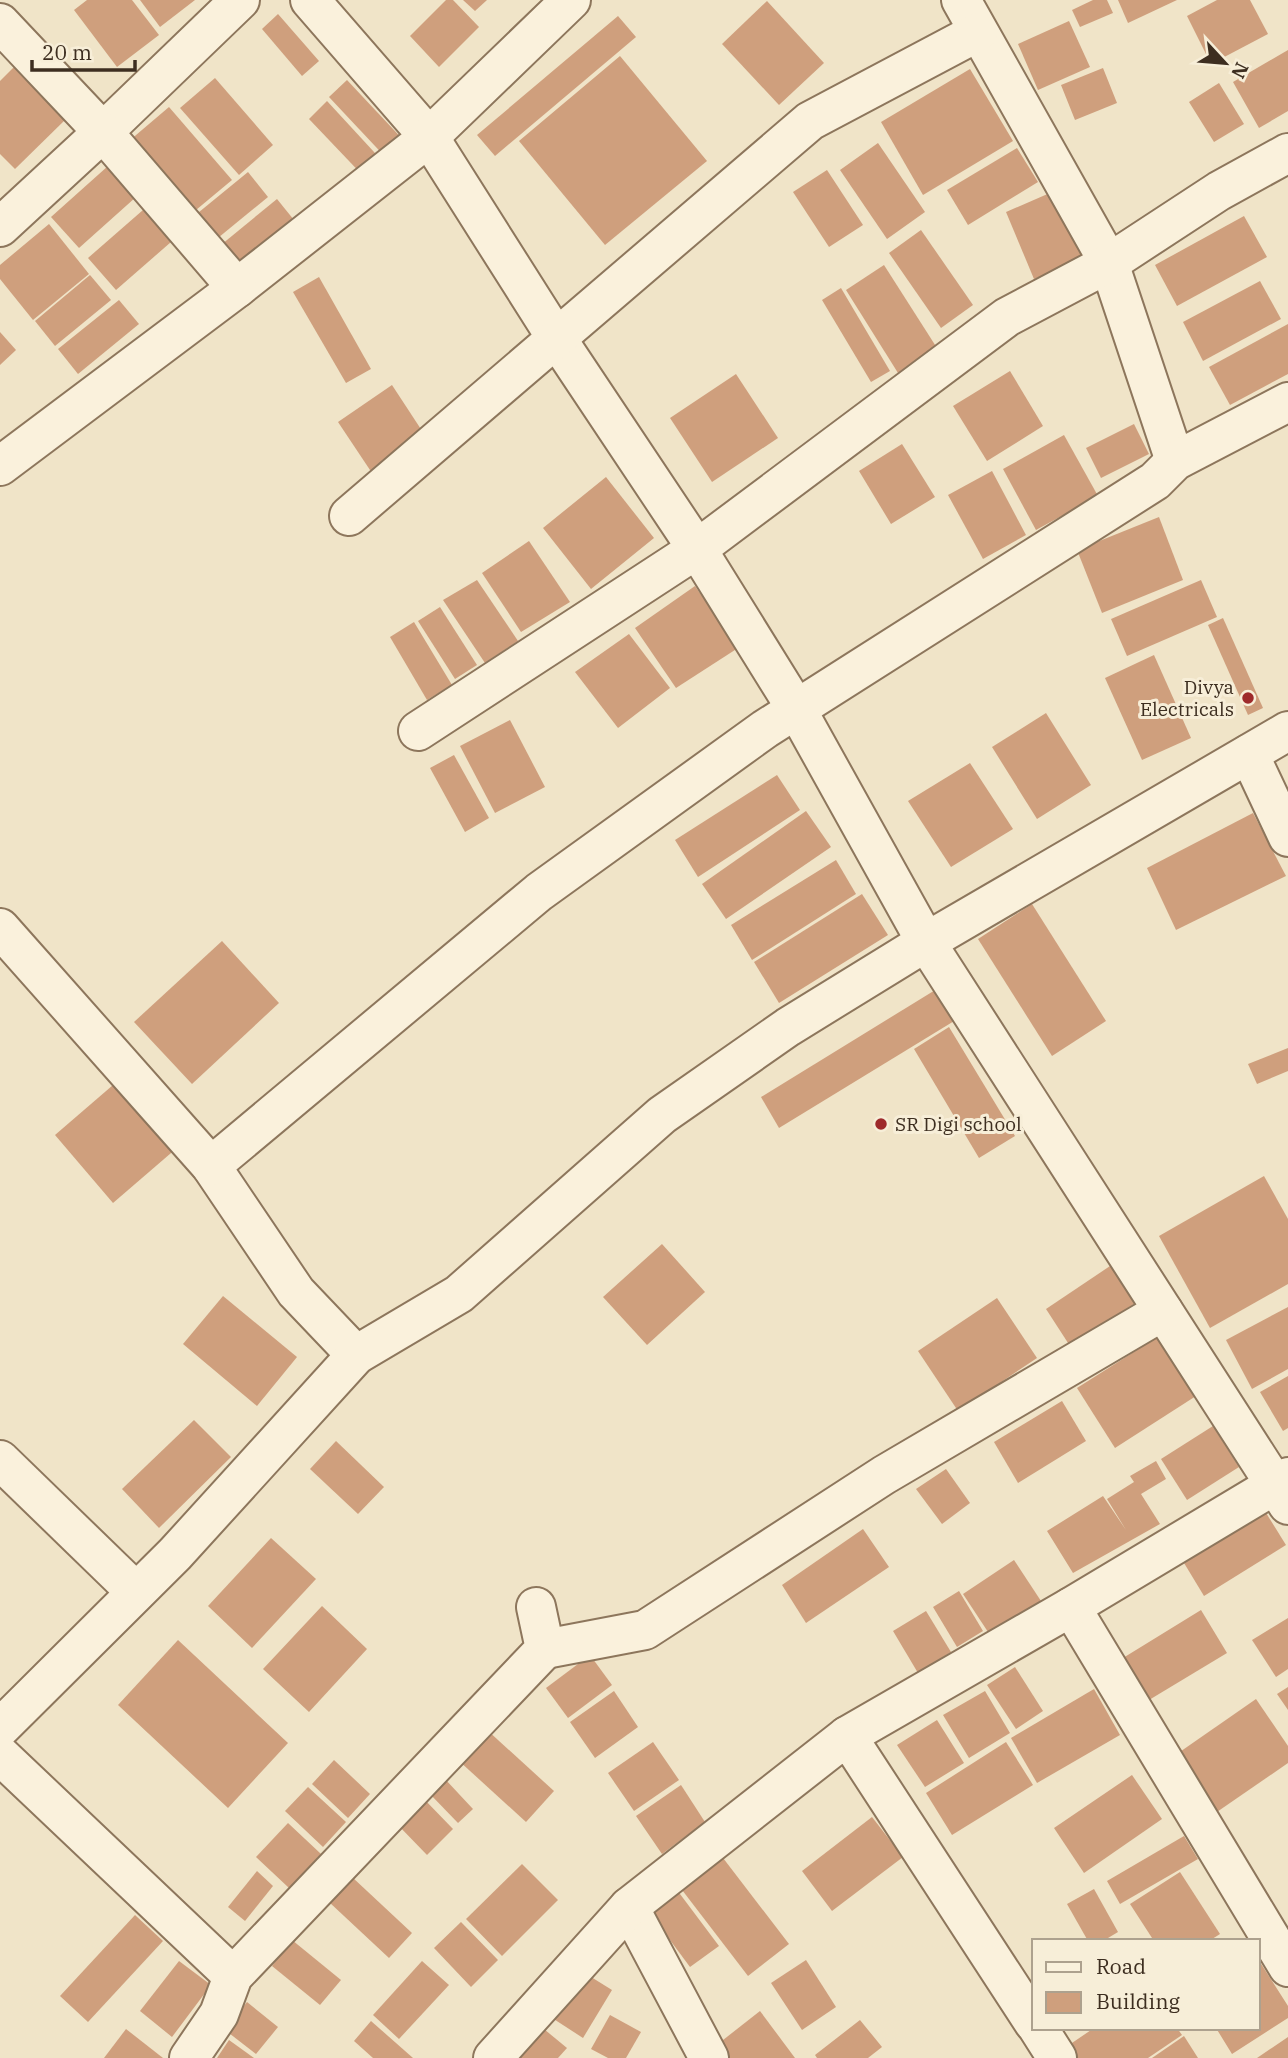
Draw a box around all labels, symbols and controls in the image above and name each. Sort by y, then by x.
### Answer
scale bar [32,28,135,72]
north arrow [1190,28,1260,98]
text: 20 m [42,38,92,66]
text: N [1226,58,1254,82]
place label: Divya Electricals [1140,675,1234,721]
marker: Divya Electricals [1240,690,1256,706]
place label: SR Digi school [895,1112,1022,1136]
marker: SR Digi school [873,1116,889,1132]
legend [1032,1939,1260,2030]
text: Road [1096,1952,1146,1980]
text: Building [1096,1987,1181,2015]

